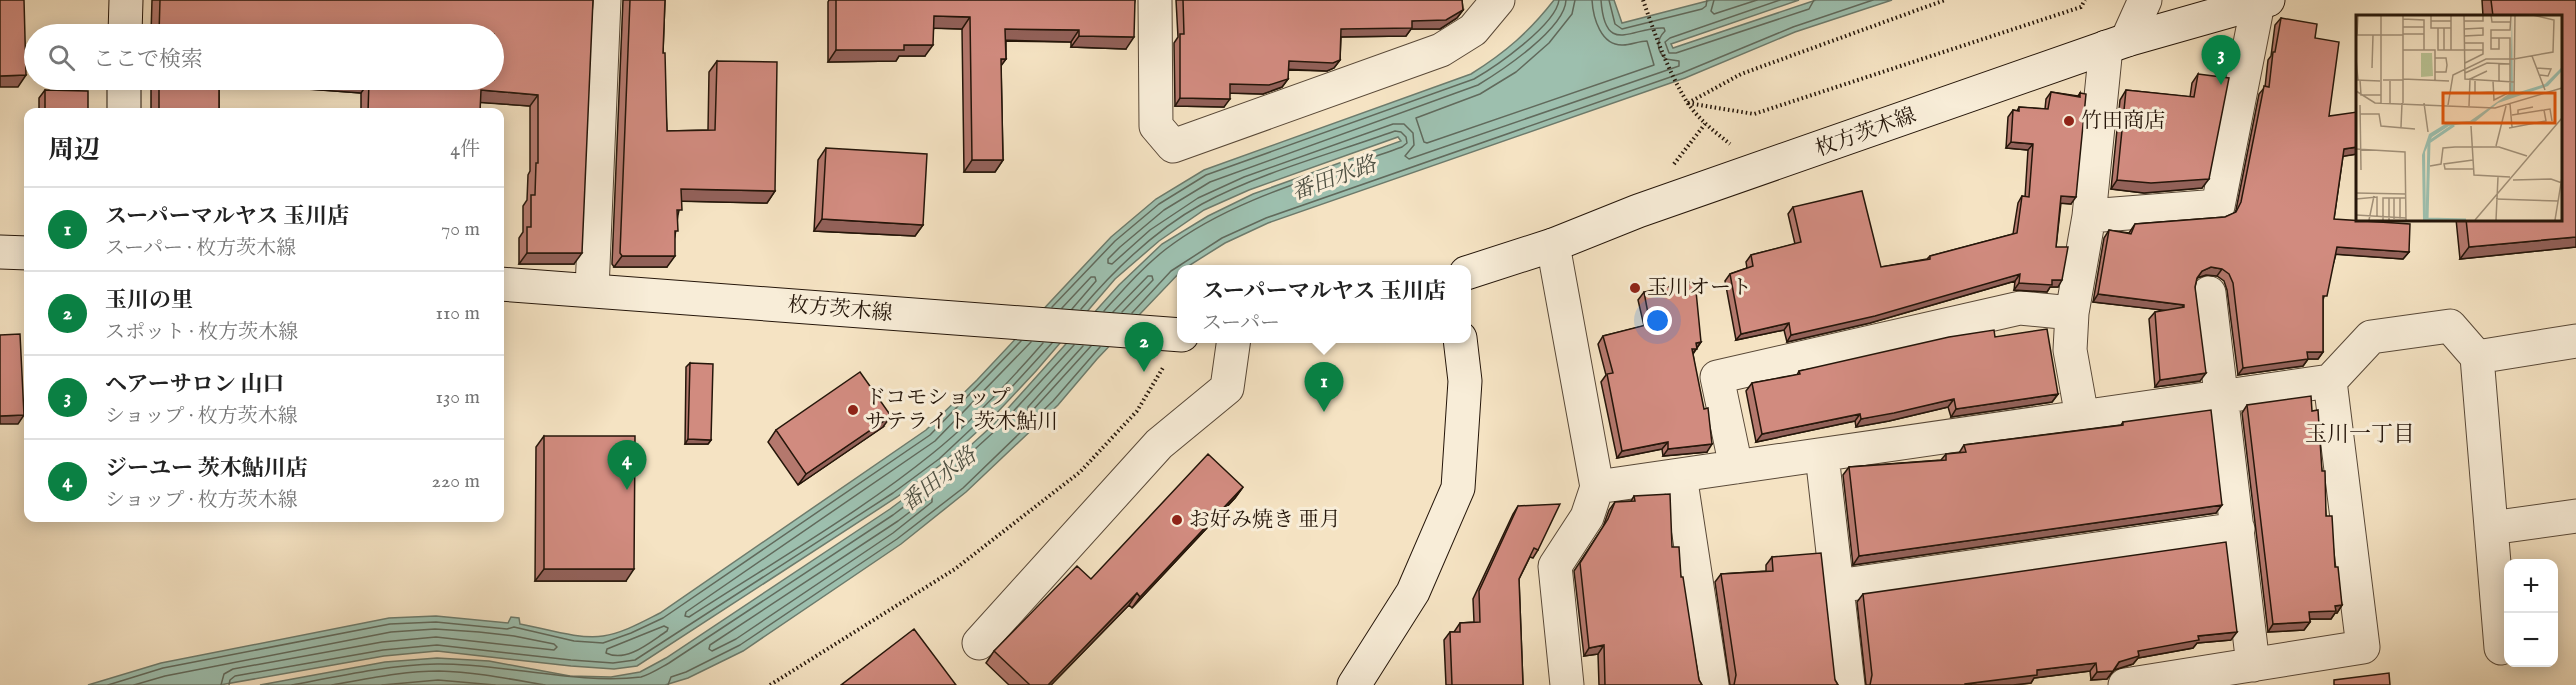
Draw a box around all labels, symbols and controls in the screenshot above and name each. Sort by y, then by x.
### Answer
inset map [2356,15,2561,220]
search box [24,24,504,90]
pin: 3 [2202,36,2240,85]
icon: search [45,41,78,74]
text: ここで検索 [93,46,203,74]
street label: 枚方茨木線 [1812,102,1920,164]
place label: 竹田商店 [2081,108,2165,135]
marker: 竹田商店 [2062,114,2076,128]
text: 周辺 [48,134,100,167]
text: 4件 [450,137,480,162]
water label: 番田水路 [1288,150,1382,207]
text: スーパーマルヤス 玉川店 [105,203,349,231]
text: 1 [64,217,71,242]
text: 70 m [441,217,480,242]
text: スーパー · 枚方茨木線 [105,236,296,261]
popup [1177,265,1471,343]
place label: 玉川オート [1647,275,1752,302]
text: スーパーマルヤス 玉川店 [1202,278,1446,306]
marker: 玉川オート [1628,281,1642,295]
text: 玉川の里 [105,287,193,315]
street label: 枚方茨木線 [787,292,893,328]
text: 2 [63,301,72,326]
text: 110 m [436,301,480,326]
your location [1643,306,1672,335]
text: スーパー [1202,311,1280,336]
text: スポット · 枚方茨木線 [105,320,298,345]
pin: 2 [1124,322,1164,372]
pin: 1 [1304,362,1344,412]
text: ヘアーサロン 山口 [105,371,284,399]
text: 3 [64,385,71,410]
text: 130 m [435,385,480,410]
place label: ドコモショップ サテライト 茨木鮎川 [865,385,1058,436]
marker: ドコモショップ サテライト 茨木鮎川 [846,403,860,417]
text: ショップ · 枚方茨木線 [105,404,298,429]
district label: 玉川一丁目 [2305,421,2415,449]
pin: 4 [608,440,646,490]
water label: 番田水路 [896,441,984,518]
text: ジーユー 茨木鮎川店 [105,455,308,483]
text: 4 [63,469,72,494]
text: 220 m [432,469,480,494]
text: ショップ · 枚方茨木線 [105,488,298,513]
place label: お好み焼き 亜月 [1189,507,1341,534]
marker: お好み焼き 亜月 [1170,513,1184,527]
map controls [2504,559,2558,667]
button: + [2504,559,2558,613]
button: − [2504,613,2558,667]

